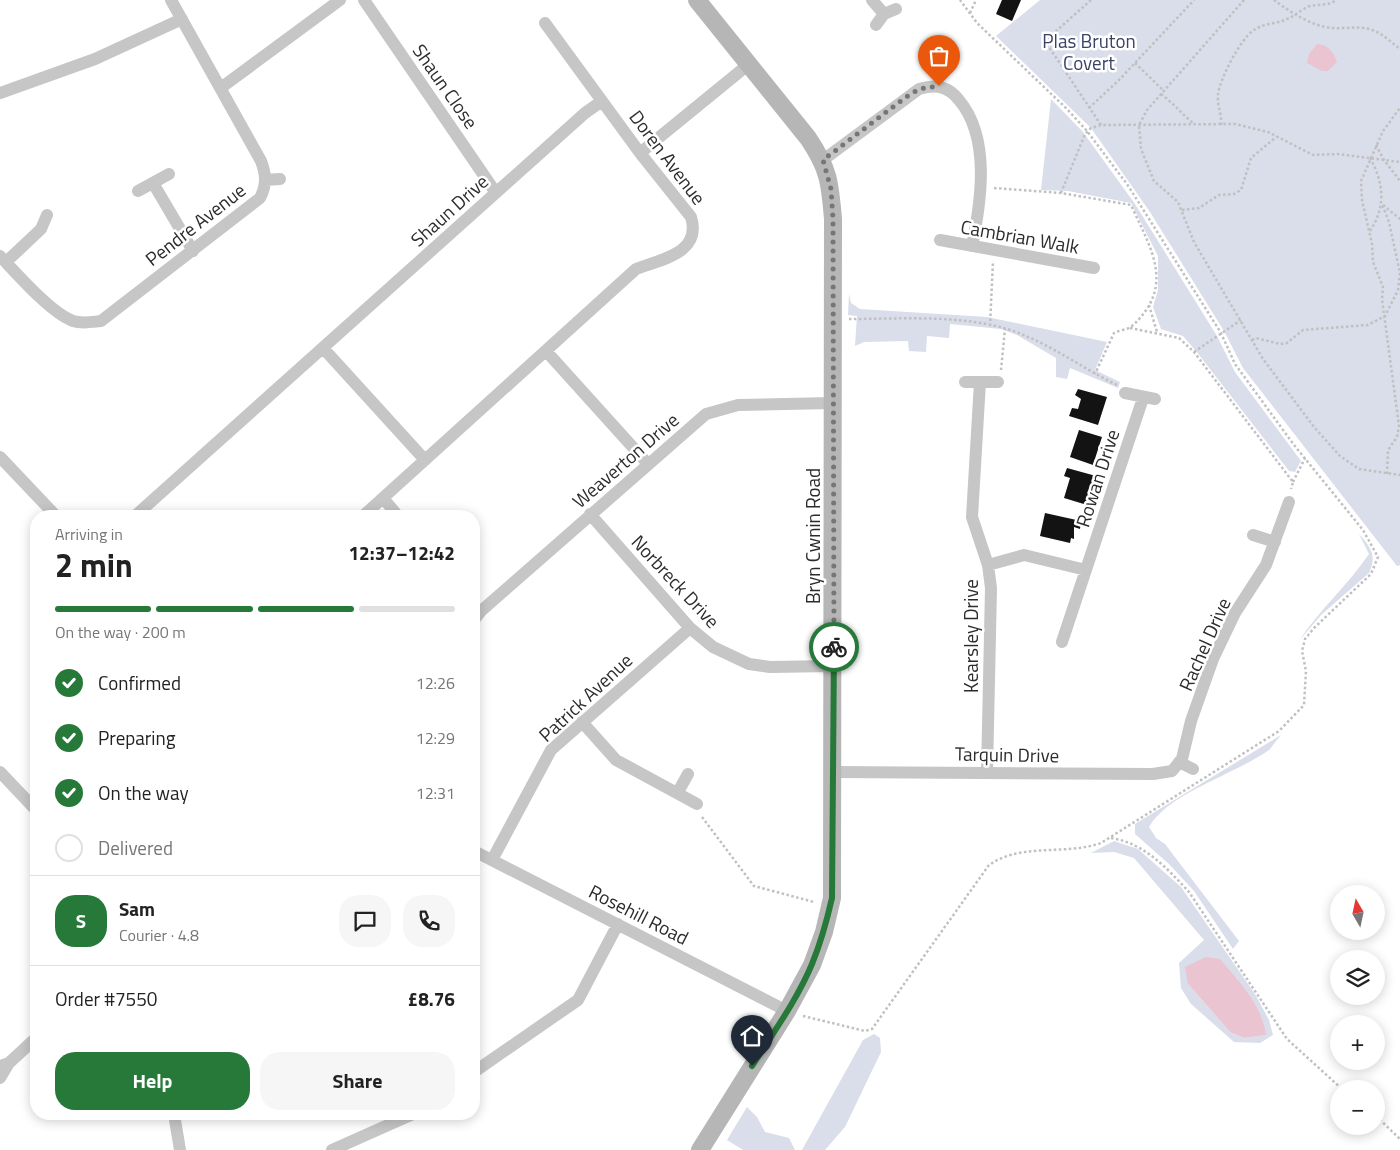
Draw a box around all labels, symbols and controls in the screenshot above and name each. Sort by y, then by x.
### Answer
park label: Plas Bruton Covert [1042,26,1136,77]
pin [918,35,960,86]
street label: Shaun Close [406,38,486,134]
icon: bag [925,42,953,70]
street label: Doren Avenue [623,104,713,210]
street label: Shaun Drive [404,167,494,253]
street label: Pendre Avenue [139,175,251,273]
street label: Cambrian Walk [958,211,1082,261]
street label: Weaverton Drive [565,405,685,515]
street label: Rowan Drive [1068,425,1126,531]
street label: Bryn Cwnin Road [798,468,827,604]
text: Arriving in [55,522,123,546]
street label: Norbreck Drive [625,528,727,634]
text: 12:37–12:42 [348,538,455,567]
text: 2 min [55,541,133,589]
street label: Kearsley Drive [956,579,985,693]
street label: Rachel Drive [1171,593,1237,695]
text: On the way · 200 m [55,620,186,644]
courier [809,622,859,672]
icon: bike [820,633,848,661]
street label: Patrick Avenue [532,646,638,748]
text: Confirmed [98,668,181,697]
icon: check [55,669,83,697]
text: 12:26 [416,671,455,695]
text: Preparing [98,723,175,752]
icon: check [55,724,83,752]
text: 12:29 [416,726,455,750]
street label: Tarquin Drive [955,739,1059,769]
text: On the way [98,778,189,807]
icon: check [55,779,83,807]
text: 12:31 [416,781,455,805]
text: Delivered [98,833,173,862]
street label: Rosehill Road [584,876,694,952]
north arrow [1330,885,1385,940]
map controls [1330,885,1385,1135]
text: Sam [119,894,155,923]
button: chat [339,895,391,947]
button: phone [403,895,455,947]
text: S [76,906,86,935]
text: Courier · 4.8 [119,923,199,947]
button: layers [1330,950,1385,1005]
text: Order #7550 [55,984,157,1013]
text: £8.76 [408,984,455,1013]
pin [731,1015,773,1066]
button: + [1330,1015,1385,1070]
icon: home [738,1022,766,1050]
button: Help [55,1052,250,1110]
button: Share [260,1052,455,1110]
button: − [1330,1080,1385,1135]

